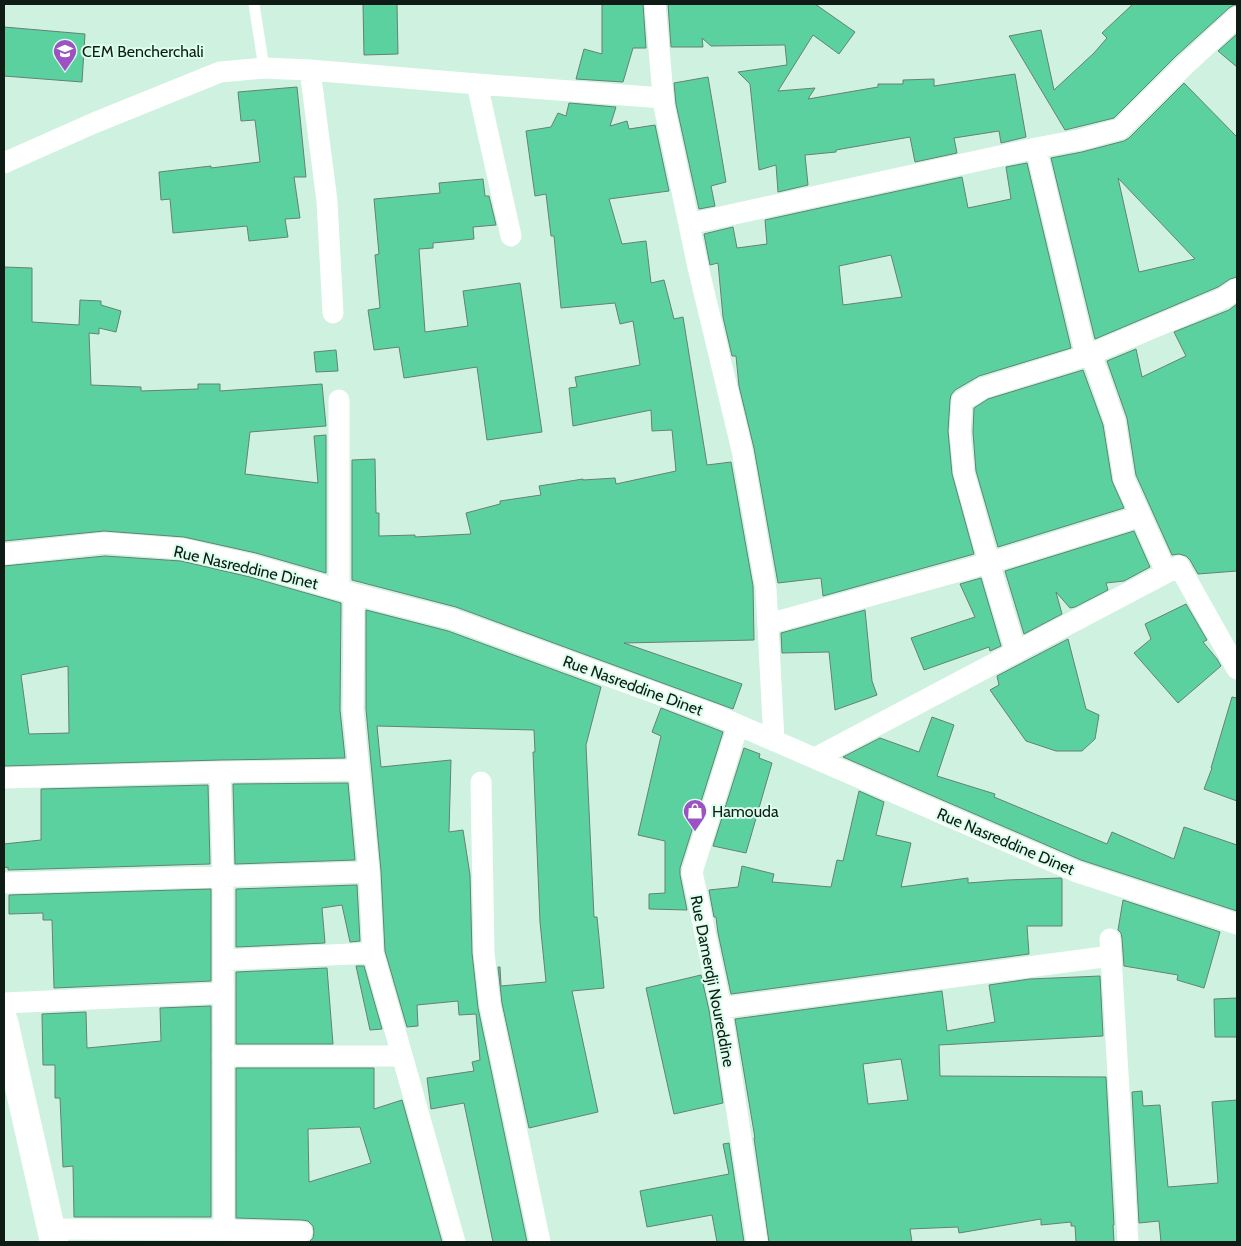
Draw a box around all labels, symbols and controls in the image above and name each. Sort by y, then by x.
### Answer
school or university icon: CEM Bencherchali [52,38,78,72]
place label: CEM Bencherchali [82,42,204,61]
street label: Rue Nasreddine Dinet [172,542,320,593]
street label: Rue Nasreddine Dinet [560,651,706,720]
shop icon: Hamouda [682,798,708,832]
place label: Hamouda [712,802,779,821]
street label: Rue Nasreddine Dinet [934,804,1078,879]
street label: Rue Damerdji Noureddine [687,894,739,1069]

